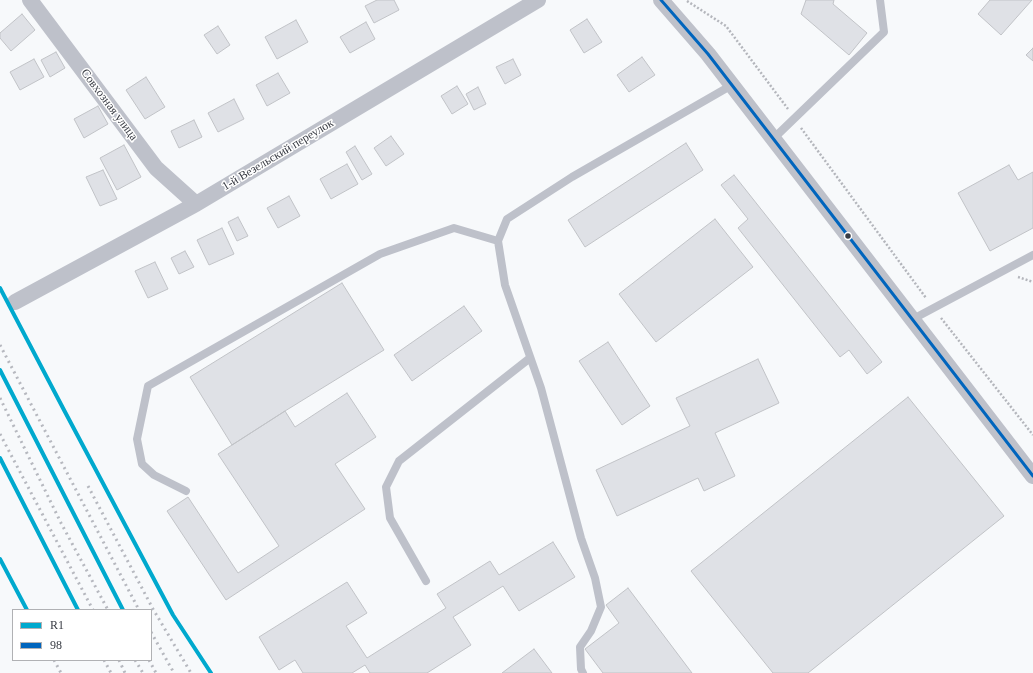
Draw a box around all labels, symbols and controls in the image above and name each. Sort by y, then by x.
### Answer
street label: Совхозная улица [77,66,141,144]
street label: 1-й Везельский переулок [220,116,336,194]
unlabelled marker [843,231,853,241]
legend [12,609,152,661]
text: R1 [50,618,64,632]
text: 98 [50,638,62,652]

